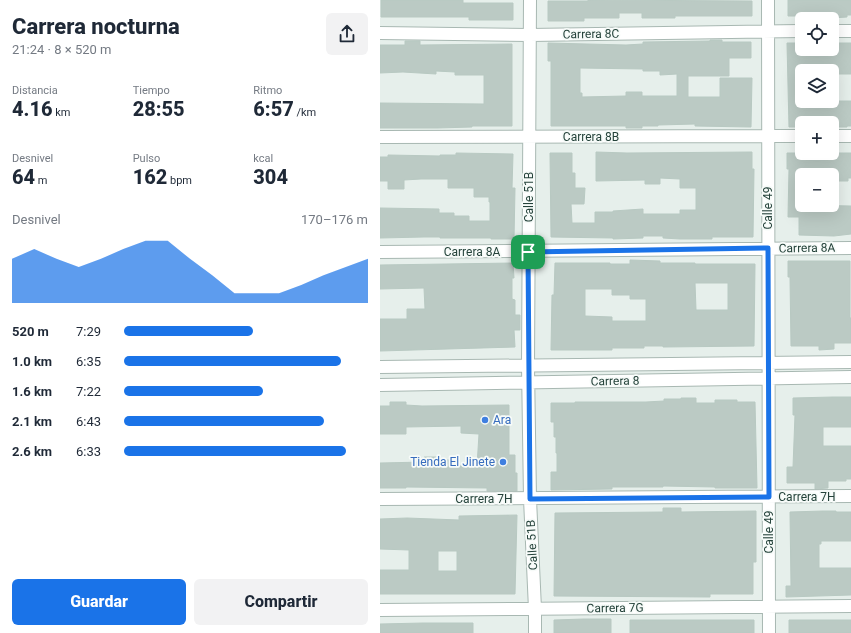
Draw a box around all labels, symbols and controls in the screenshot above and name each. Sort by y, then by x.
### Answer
map controls [795,12,839,212]
button: locate [795,12,839,56]
button: share [326,13,368,55]
text: Carrera nocturna [12,14,180,39]
street label: Carrera 8C [563,27,620,41]
text: 21:24 · 8 × 520 m [12,42,111,57]
button: layers [795,64,839,108]
text: Distancia [12,84,58,97]
text: Tiempo [133,84,170,97]
text: Ritmo [253,84,282,97]
text: 4.16 [12,97,53,121]
text: 28:55 [133,97,185,121]
text: 6:57 [253,97,294,121]
text: km [53,106,70,119]
text: /km [294,106,316,119]
button: + [795,116,839,160]
street label: Carrera 8B [563,130,619,144]
text: Desnivel [12,152,53,165]
text: Pulso [133,152,160,165]
text: kcal [253,152,273,165]
text: 64 [12,165,35,189]
text: 162 [133,165,167,189]
text: 304 [253,165,288,189]
button: − [795,168,839,212]
street label: Calle 51B [522,172,536,222]
text: m [35,174,47,187]
text: bpm [167,174,192,187]
street label: Calle 49 [761,186,775,230]
text: Desnivel [12,212,61,227]
text: 170–176 m [301,212,368,227]
pin [511,235,545,269]
icon: arrive [517,241,539,263]
street label: Carrera 8A [779,241,836,255]
street label: Carrera 8A [444,245,500,259]
text: 520 m [12,324,49,339]
text: 7:29 [76,324,101,339]
text: 1.0 km [12,354,52,369]
text: 6:35 [76,354,101,369]
street label: Carrera 8 [590,374,640,388]
text: 1.6 km [12,384,52,399]
text: 7:22 [76,384,101,399]
place label: Ara [493,413,511,427]
text: 2.1 km [12,414,52,429]
text: 6:43 [76,414,101,429]
marker: Ara [480,415,490,425]
text: 2.6 km [12,444,52,459]
text: 6:33 [76,444,101,459]
place label: Tienda El Jinete [410,455,495,469]
marker: Tienda El Jinete [498,457,508,467]
street label: Carrera 7H [778,490,836,504]
street label: Carrera 7H [455,492,513,506]
street label: Calle 49 [762,510,776,554]
street label: Calle 51B [524,519,540,571]
button: Guardar [12,579,186,625]
button: Compartir [194,579,368,625]
street label: Carrera 7G [586,601,644,615]

